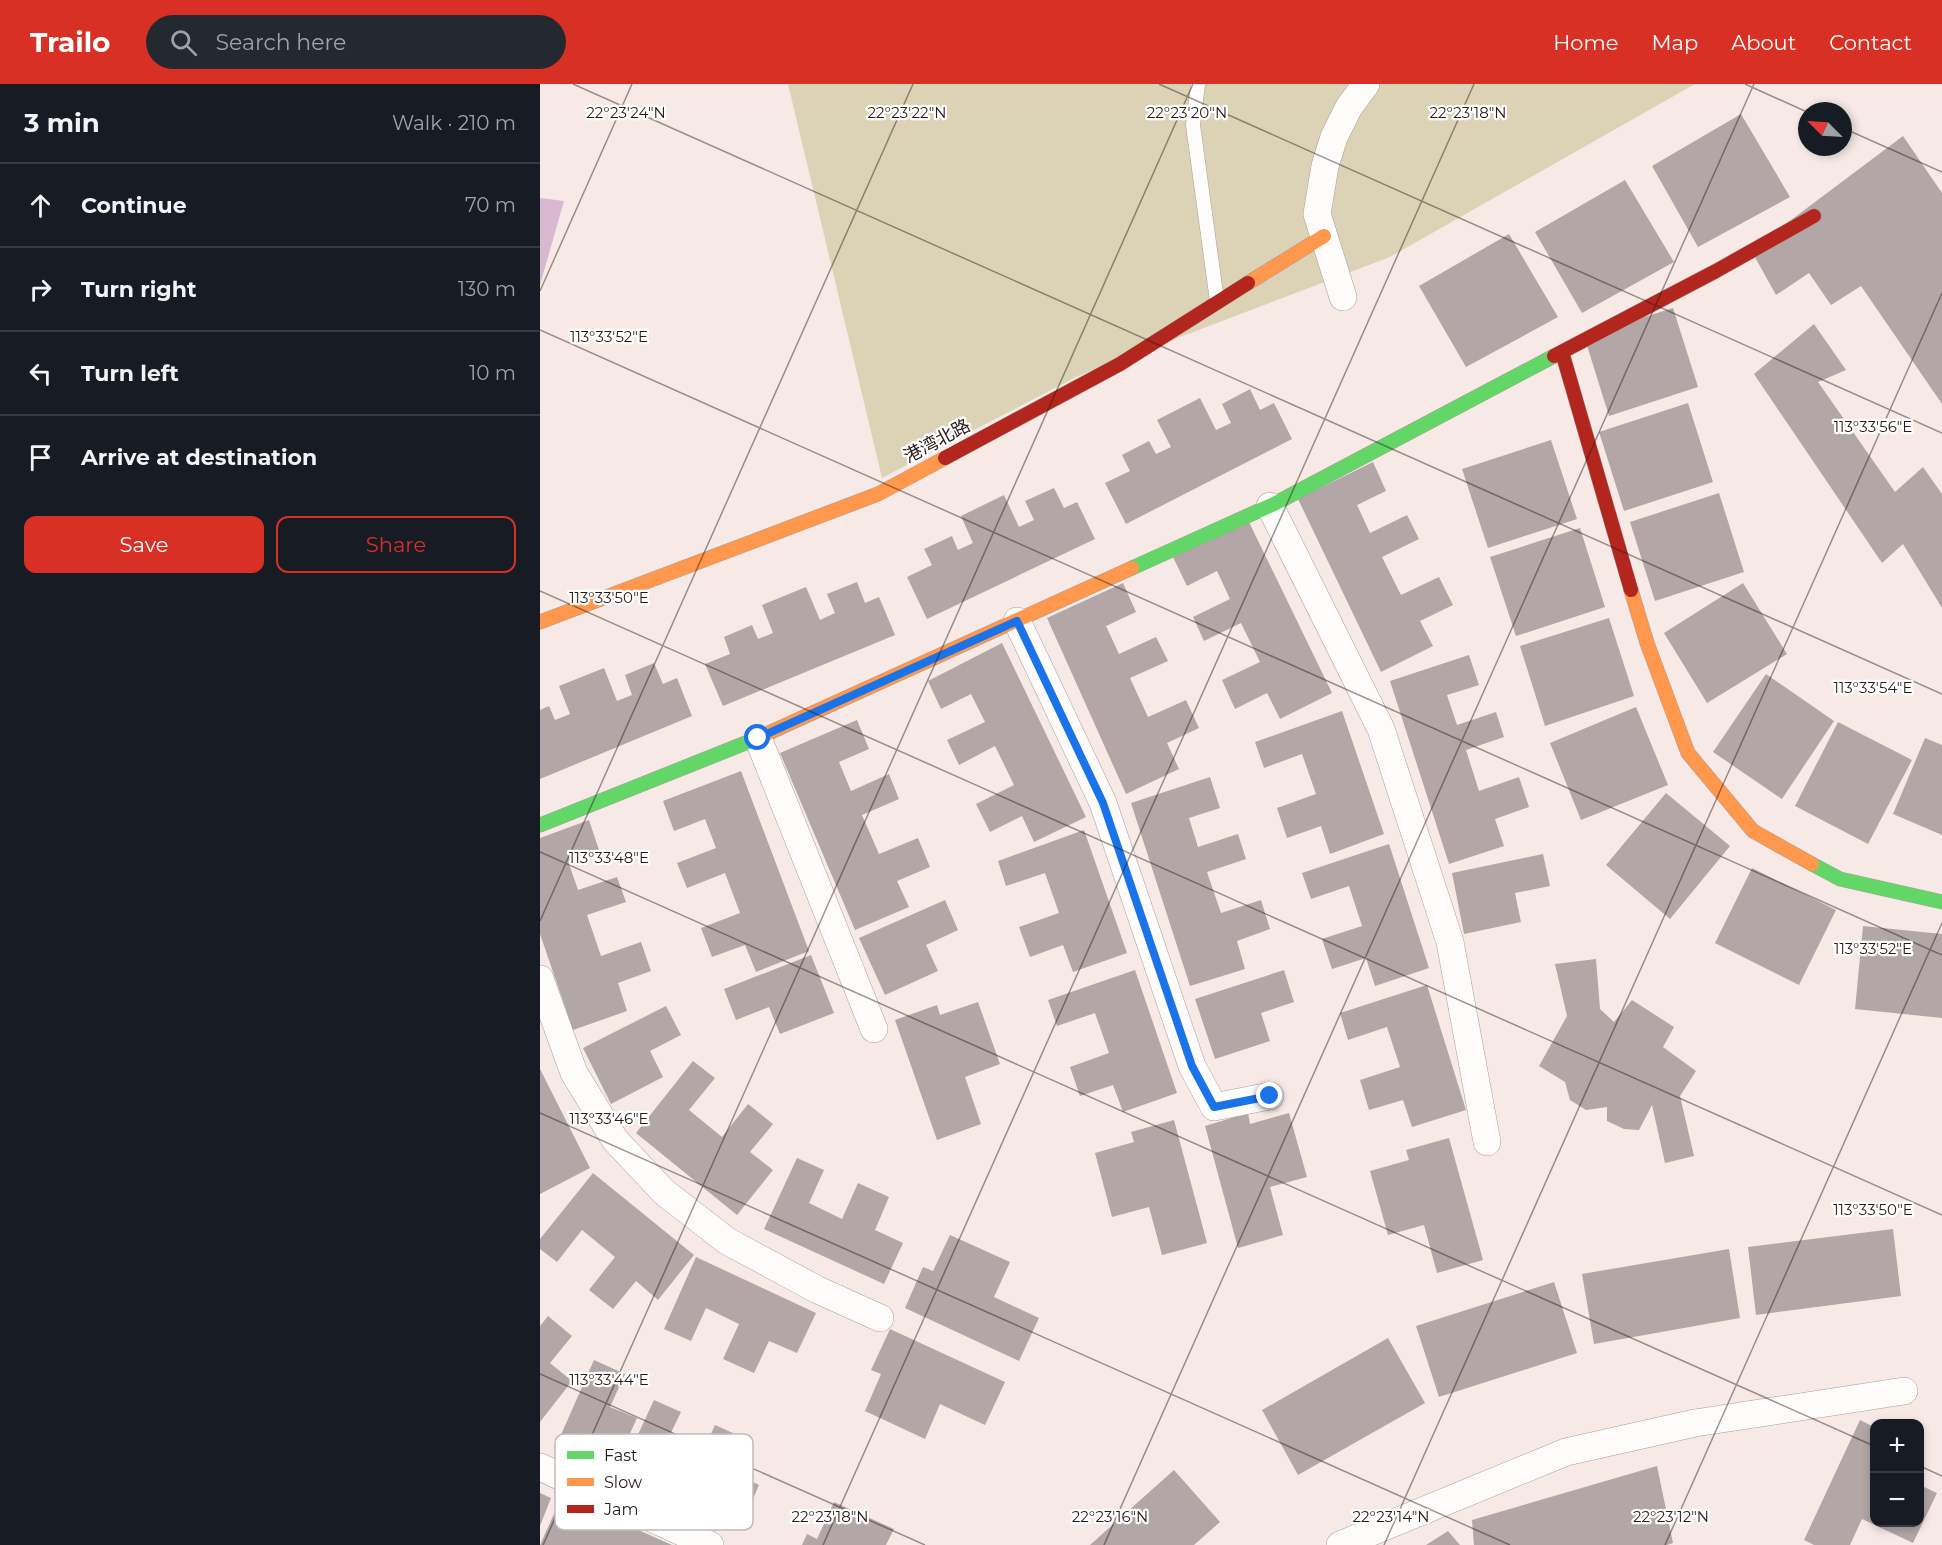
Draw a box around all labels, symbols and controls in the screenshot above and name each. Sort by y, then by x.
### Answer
search box [146,15,566,69]
text: Trailo [30,25,110,59]
icon: search [167,26,200,59]
text: Search here [215,29,346,56]
text: Home [1553,30,1618,55]
text: Map [1651,30,1698,55]
text: About [1731,30,1796,55]
text: Contact [1829,30,1912,55]
north arrow [1798,102,1852,156]
text: 22°23'24"N [586,103,666,122]
text: 22°23'22"N [868,103,946,122]
text: 22°23'20"N [1147,103,1227,122]
text: 22°23'18"N [1429,103,1507,122]
text: 3 min [24,107,100,139]
text: Walk · 210 m [392,111,516,135]
icon: ahead [24,189,57,222]
text: Continue [81,192,187,219]
text: 70 m [465,193,516,217]
icon: right [24,273,57,306]
text: Turn right [81,276,196,303]
text: 130 m [458,277,516,301]
text: 113°33'52"E [570,327,648,346]
icon: left [24,357,57,390]
text: Turn left [81,360,179,387]
text: 10 m [469,361,516,385]
street label: 港湾北路 [900,414,974,468]
text: 113°33'56"E [1834,417,1912,436]
icon: arrive [24,441,57,474]
text: Arrive at destination [81,444,317,471]
button: Save [24,516,264,573]
button: Share [276,516,516,573]
text: 113°33'50"E [569,588,649,607]
text: 113°33'54"E [1833,678,1913,697]
route start [744,724,770,750]
text: 113°33'48"E [569,848,649,867]
text: 113°33'52"E [1834,939,1912,958]
route end [1256,1082,1282,1108]
text: 113°33'46"E [569,1109,649,1128]
text: 113°33'50"E [1833,1200,1913,1219]
text: 113°33'44"E [569,1370,649,1389]
map controls [1870,1419,1924,1527]
button: + [1870,1419,1924,1473]
legend [555,1434,753,1530]
text: Fast [604,1446,638,1465]
text: Slow [604,1473,642,1492]
button: − [1870,1473,1924,1527]
text: Jam [603,1500,638,1519]
text: 22°23'18"N [791,1507,869,1526]
text: 22°23'16"N [1072,1507,1148,1526]
text: 22°23'14"N [1352,1507,1430,1526]
text: 22°23'12"N [1633,1507,1709,1526]

